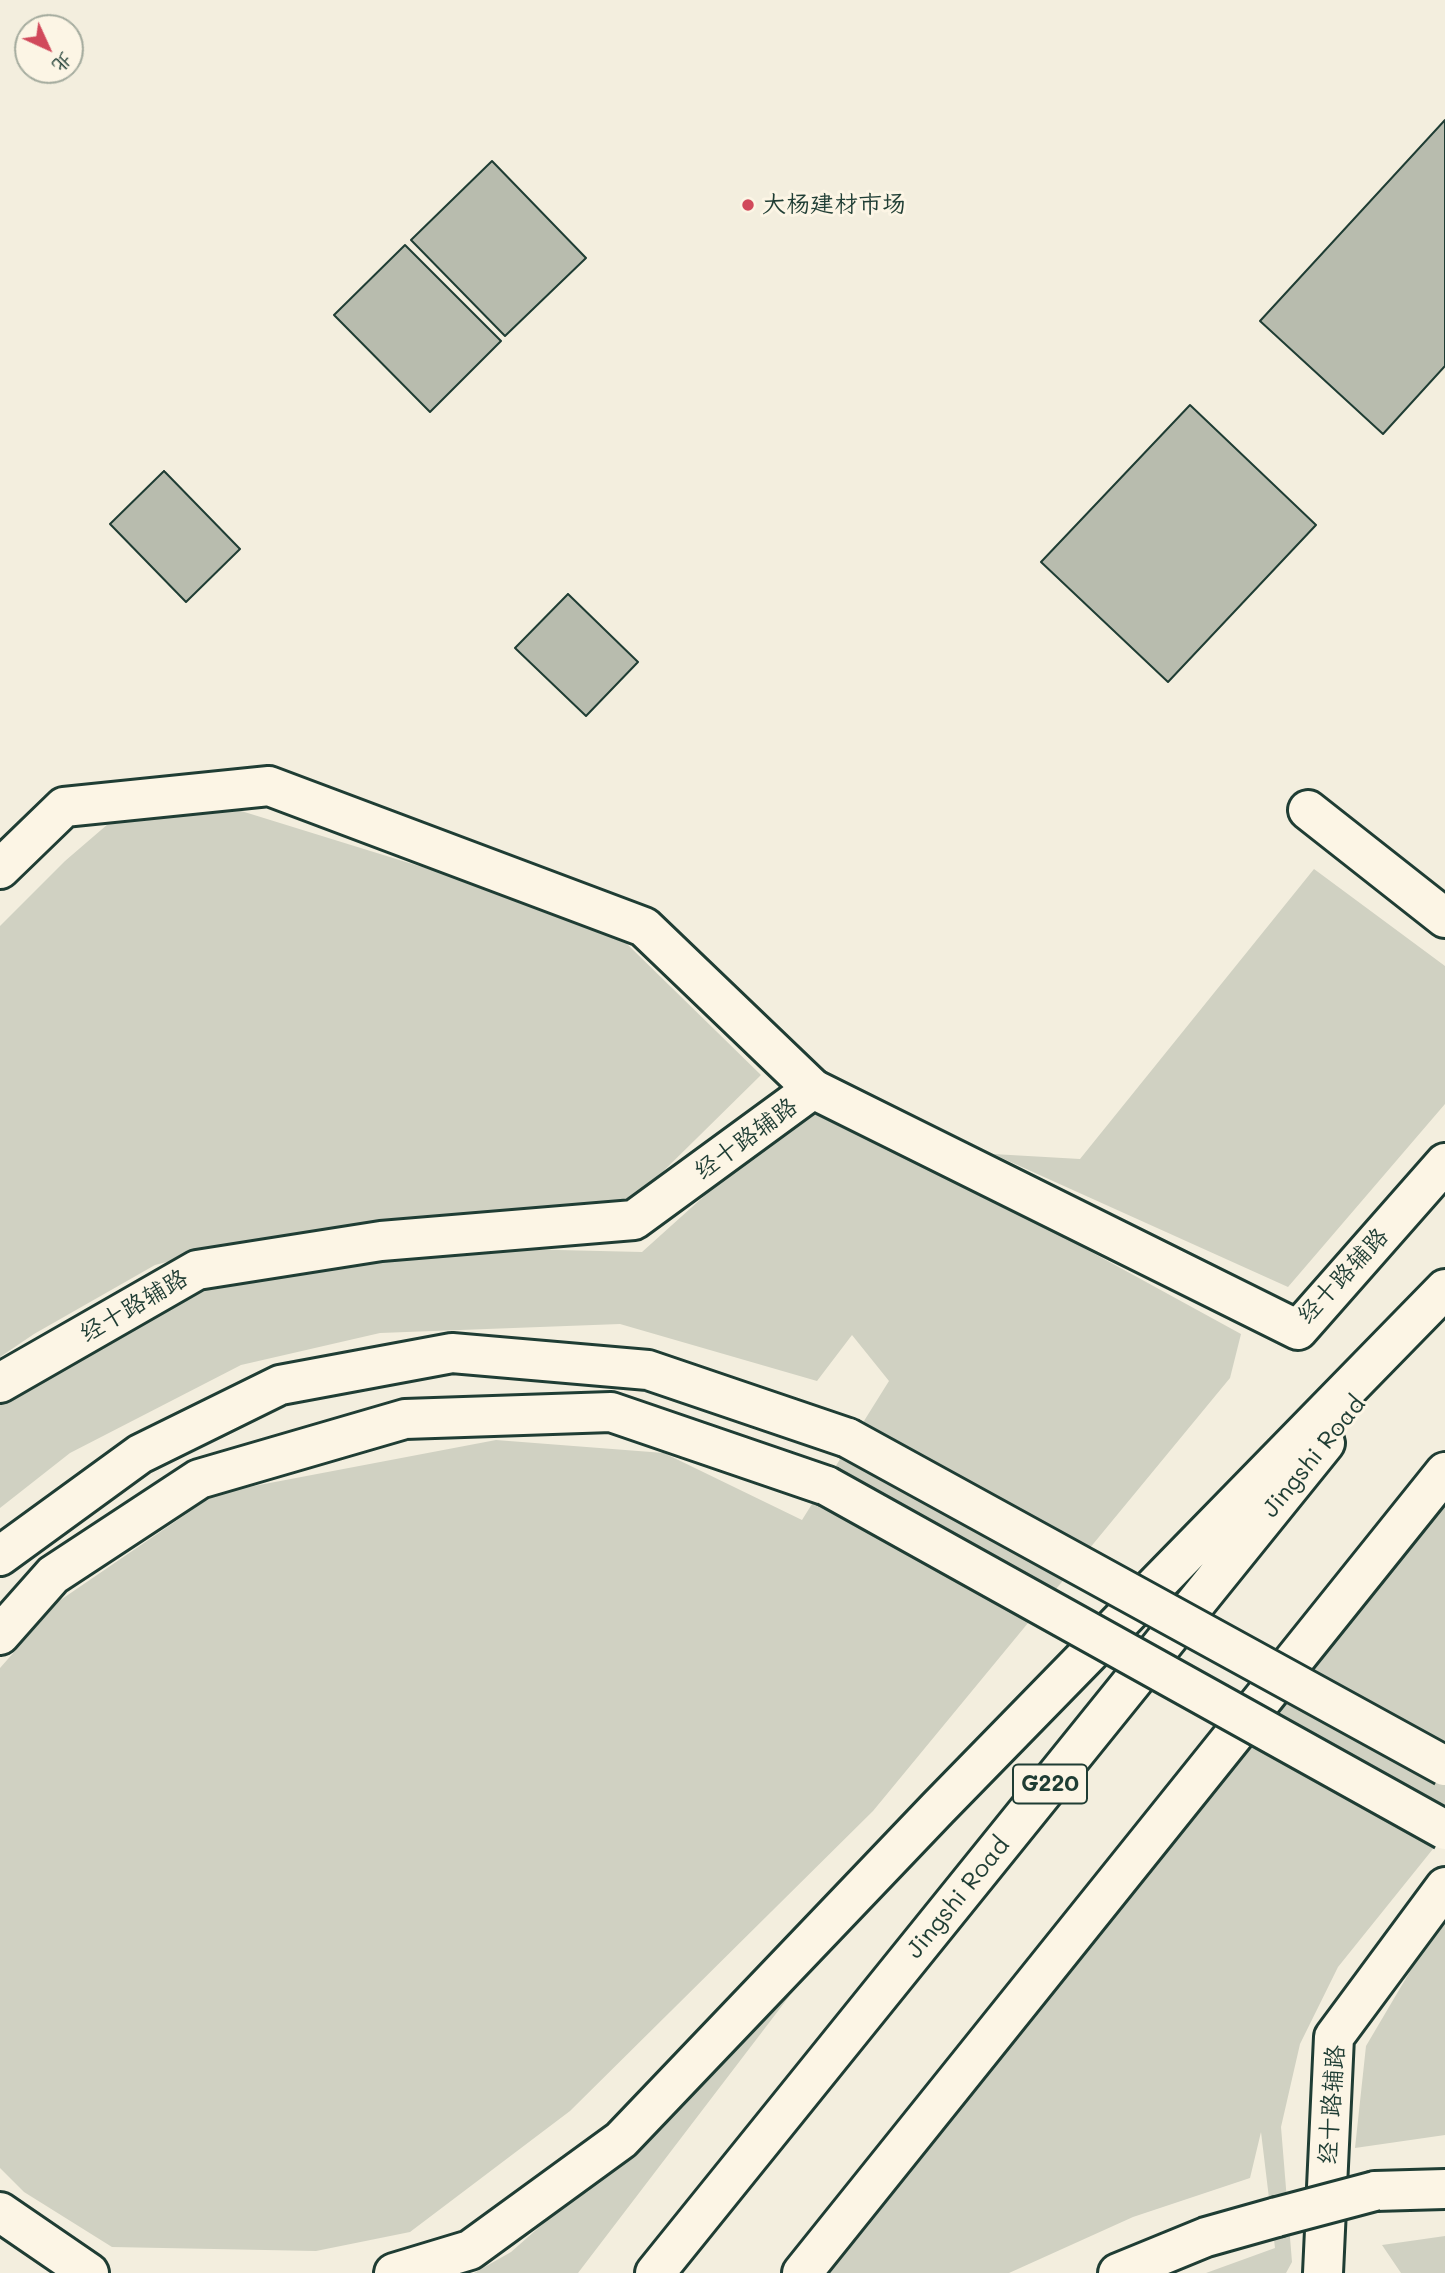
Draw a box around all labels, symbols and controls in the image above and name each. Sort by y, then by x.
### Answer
north arrow [14,14,84,84]
text: 北 [47,47,78,78]
place label: 大杨建材市场 [762,191,906,219]
marker: 大杨建材市场 [740,197,756,213]
street label: 经十路辅路 [689,1092,803,1186]
street label: 经十路辅路 [1292,1222,1394,1330]
street label: 经十路辅路 [75,1264,193,1348]
street label: Jingshi Road [1256,1391,1372,1523]
road number: G220 [1013,1764,1087,1804]
street label: Jingshi Road [900,1832,1016,1964]
street label: 经十路辅路 [1313,2044,1351,2166]

